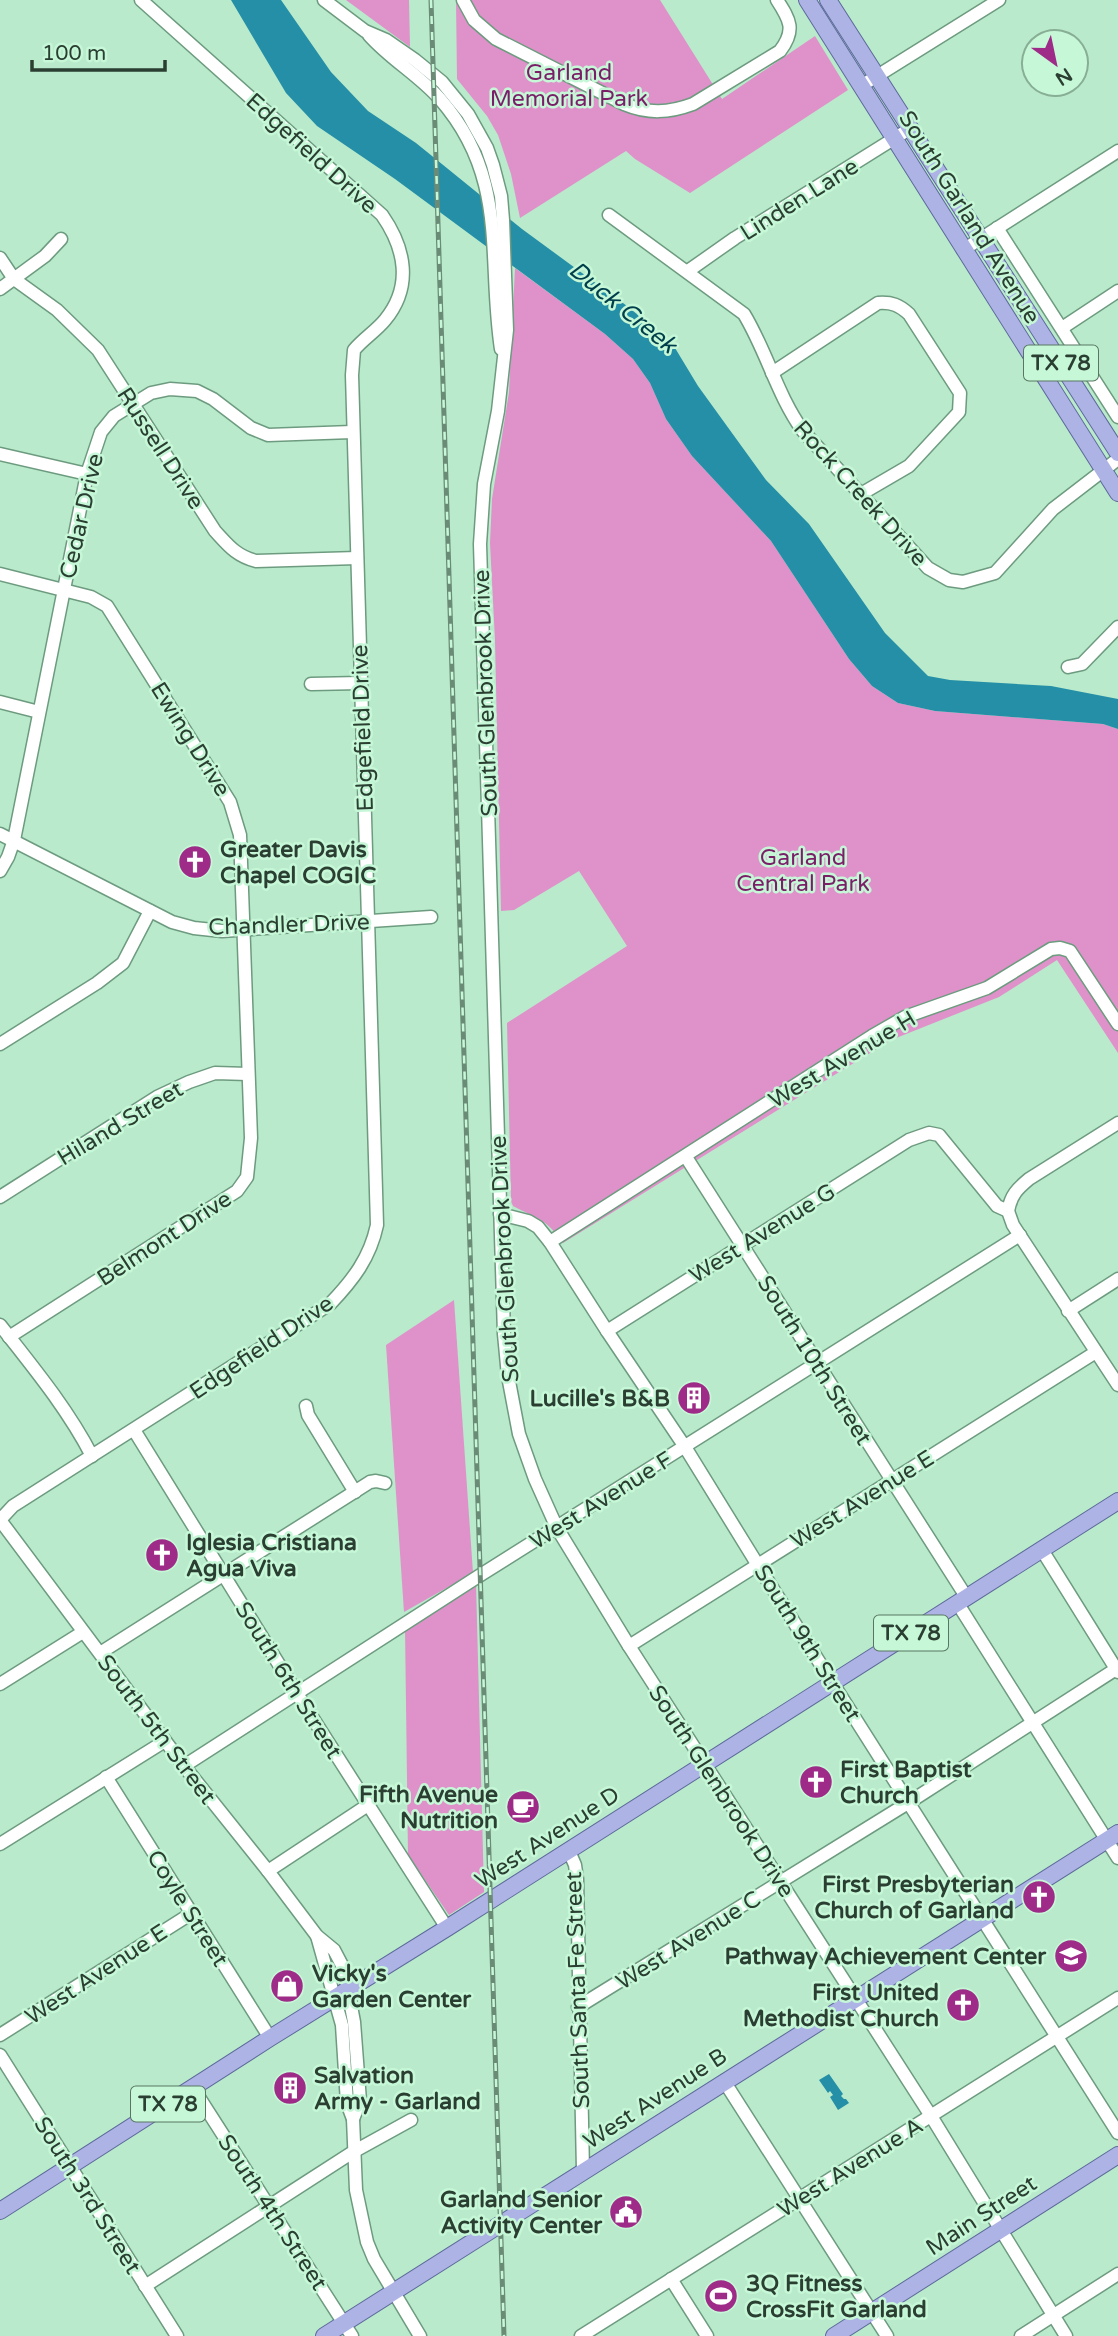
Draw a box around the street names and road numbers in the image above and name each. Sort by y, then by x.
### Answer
street label: Edgefield Drive [240,87,383,220]
street label: South Garland Avenue [892,106,1046,329]
street label: Linden Lane [735,153,864,247]
road number: TX 78 [1024,346,1098,380]
street label: Russell Drive [110,382,210,515]
street label: Rock Creek Drive [787,415,933,572]
street label: Cedar Drive [54,451,110,581]
street label: South Glenbrook Drive [468,569,504,817]
street label: Edgefield Drive [346,644,380,812]
street label: Ewing Drive [144,677,236,802]
street label: Chandler Drive [208,908,370,942]
street label: West Avenue H [764,1005,921,1115]
street label: Hiland Street [53,1075,189,1172]
street label: South Glenbrook Drive [485,1135,525,1383]
street label: West Avenue G [684,1178,841,1290]
street label: Belmont Drive [92,1185,237,1293]
street label: South 10th Street [751,1271,878,1451]
street label: Edgefield Drive [185,1290,339,1406]
street label: West Avenue E [786,1445,939,1555]
street label: West Avenue F [525,1446,678,1556]
street label: South 9th Street [748,1560,867,1727]
street label: South 6th Street [229,1597,348,1764]
road number: TX 78 [874,1616,948,1650]
street label: South 5th Street [91,1649,222,1810]
street label: South Glenbrook Drive [642,1680,800,1903]
street label: West Avenue D [470,1781,625,1895]
street label: Coyle Street [140,1845,234,1972]
street label: South Santa Fe Street [560,1871,596,2109]
street label: West Avenue C [611,1885,766,1997]
street label: West Avenue E [20,1918,173,2031]
street label: West Avenue B [579,2042,732,2156]
road number: TX 78 [131,2086,205,2122]
street label: South 3rd Street [28,2112,147,2279]
street label: West Avenue A [773,2112,929,2224]
street label: South 4th Street [211,2129,333,2296]
street label: Main Street [921,2170,1042,2262]

